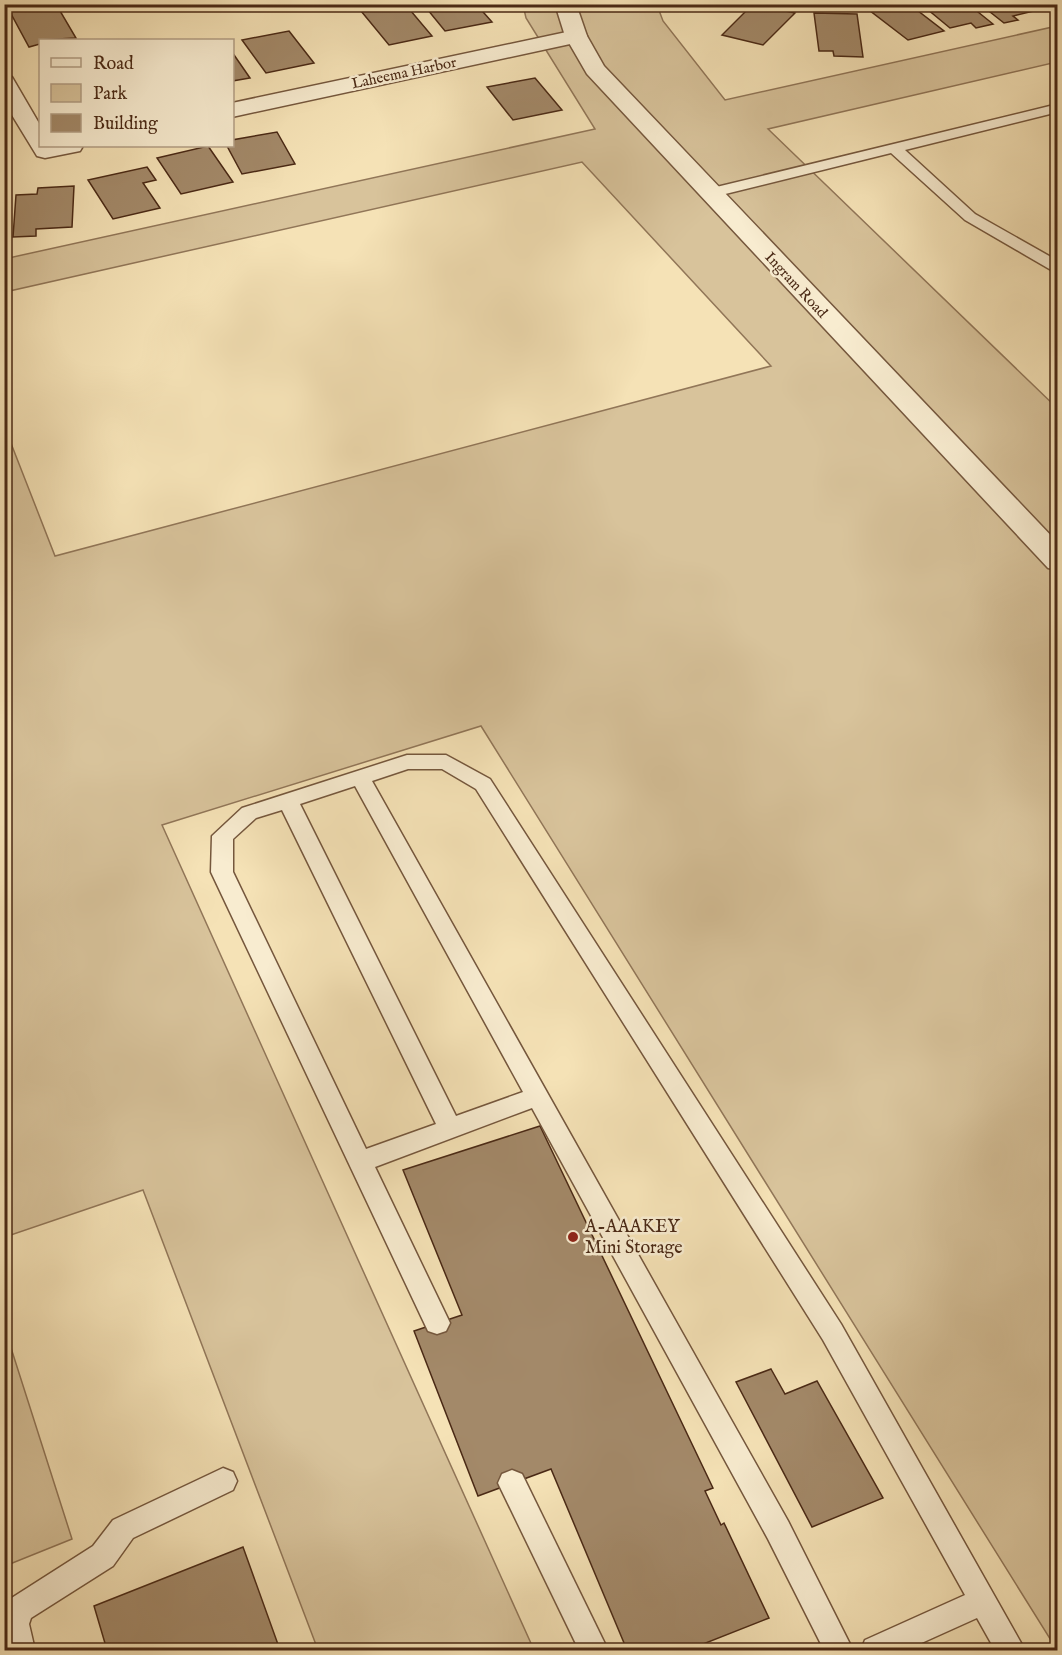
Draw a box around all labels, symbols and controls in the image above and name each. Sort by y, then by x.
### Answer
legend [39,39,234,147]
text: Road [93,53,134,76]
street label: Laheema Harbor [350,53,459,93]
text: Park [93,83,128,106]
text: Building [93,113,158,136]
street label: Ingram Road [761,248,832,323]
place label: A-AAAKEY Mini Storage [584,1216,683,1260]
marker: A-AAAKEY Mini Storage [566,1230,580,1244]

